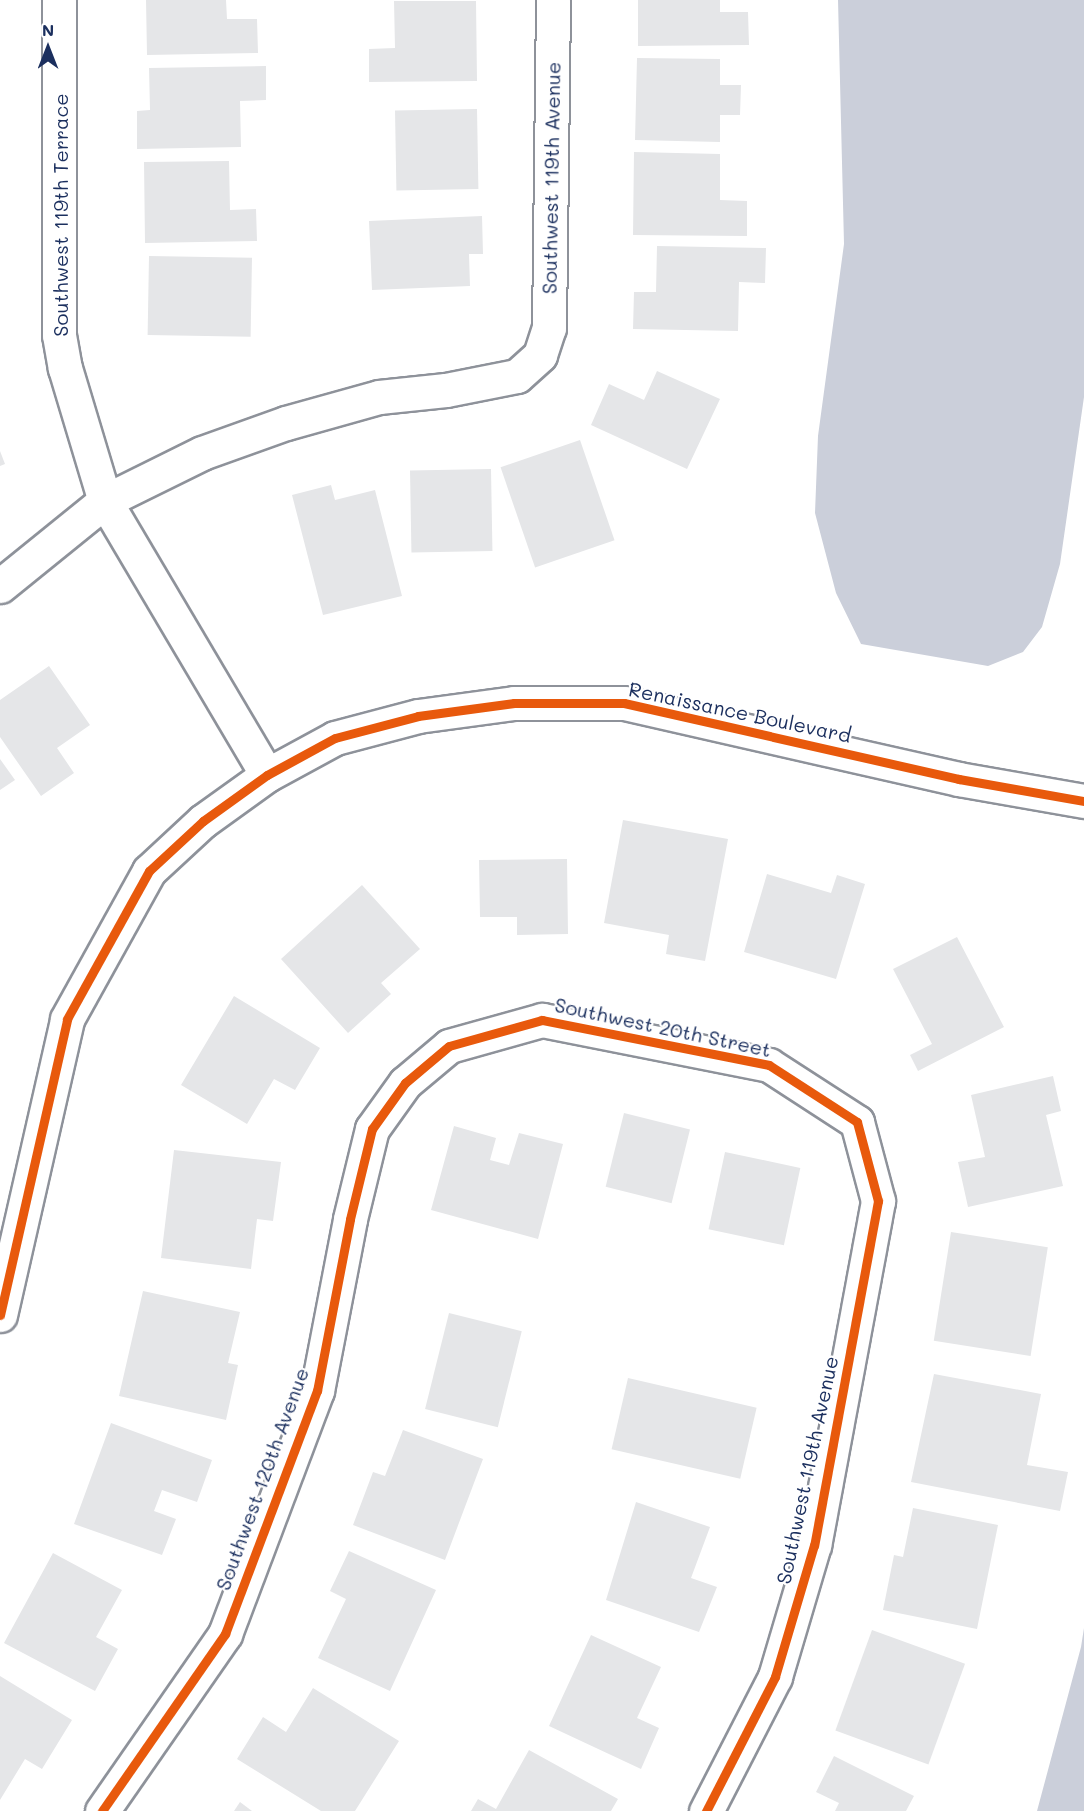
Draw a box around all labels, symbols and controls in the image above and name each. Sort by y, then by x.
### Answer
north arrow [18,18,78,78]
text: N [42,19,54,40]
street label: Southwest 119th Avenue [537,62,565,294]
street label: Southwest 119th Terrace [48,93,72,337]
street label: Renaissance Boulevard [627,677,853,747]
street label: Southwest 20th Street [553,992,773,1062]
street label: Southwest 119th Avenue [771,1354,843,1586]
street label: Southwest 120th Avenue [211,1364,313,1594]

